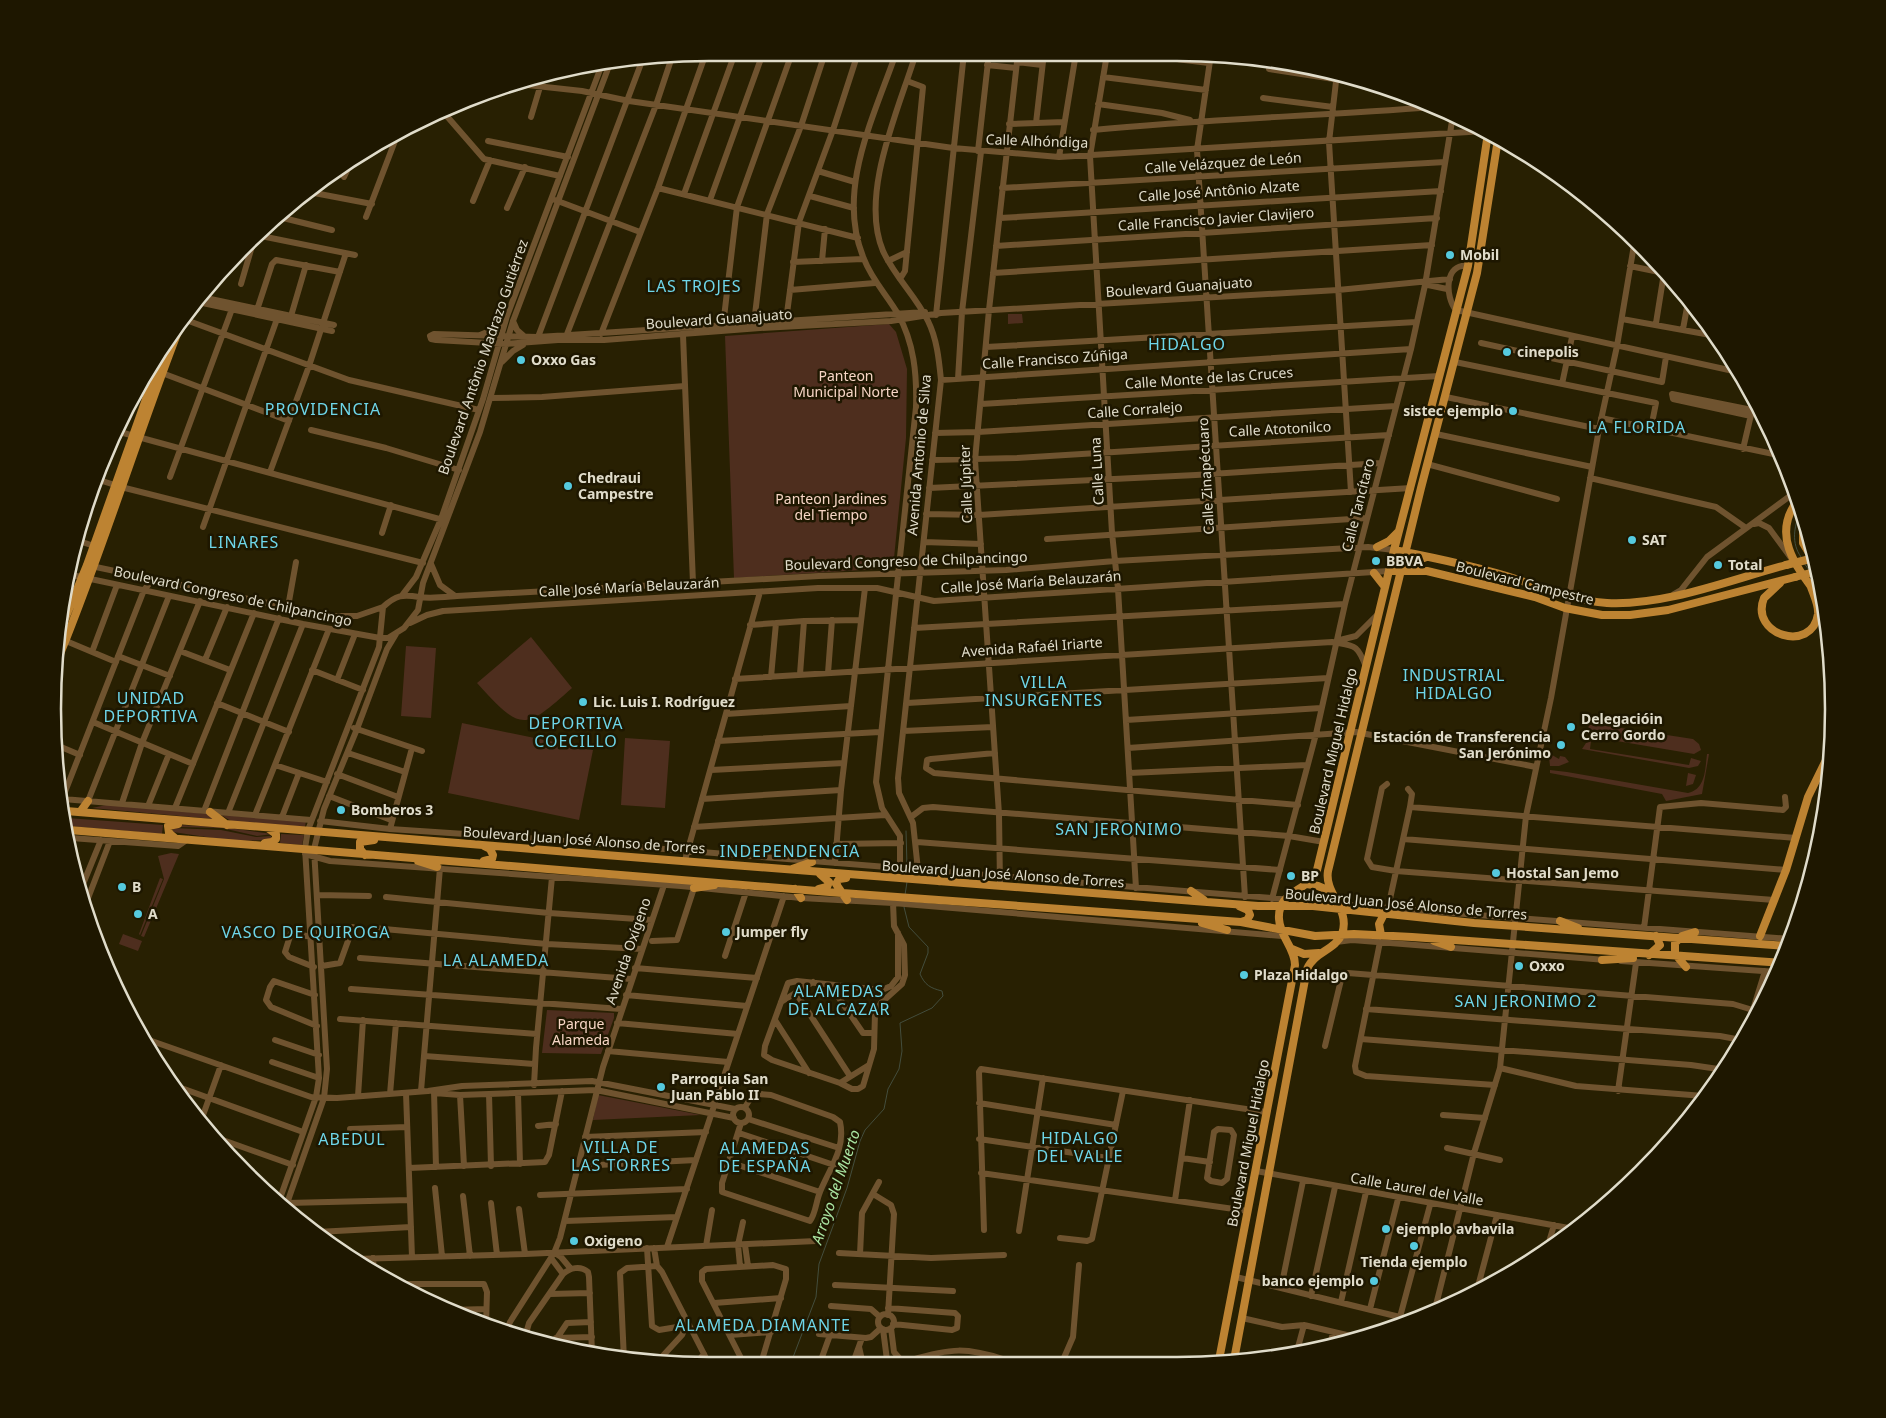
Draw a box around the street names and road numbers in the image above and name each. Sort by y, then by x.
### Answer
street label: Calle Alhóndiga [985,129,1089,152]
street label: Calle Velázquez de León [1144,148,1302,177]
street label: Calle José Antônio Alzate [1138,175,1300,206]
street label: Calle Francisco Javier Clavijero [1117,202,1315,235]
street label: Boulevard Antônio Madrazo Gutiérrez [433,236,532,477]
street label: Boulevard Guanajuato [1105,272,1253,301]
street label: Boulevard Guanajuato [645,304,793,333]
street label: Calle Francisco Zúñiga [981,344,1128,373]
street label: Calle Monte de las Cruces [1124,362,1294,393]
street label: Avenida Antonio de Silva [902,374,935,536]
street label: Calle Corralejo [1087,397,1183,422]
street label: Calle Atotonilco [1228,416,1332,441]
street label: Calle Zinapécuaro [1193,417,1218,535]
street label: Calle Luna [1085,437,1108,505]
street label: Calle Júpiter [955,444,976,524]
street label: Calle Tancítaro [1337,456,1378,554]
street label: Boulevard Congreso de Chilpancingo [784,547,1028,574]
street label: Boulevard Campestre [1454,556,1596,609]
street label: Boulevard Congreso de Chilpancingo [112,561,354,630]
street label: Calle José María Belauzarán [940,566,1122,597]
street label: Calle José María Belauzarán [538,572,720,601]
street label: Avenida Rafaél Iriarte [961,632,1103,661]
street label: Boulevard Miguel Hidalgo [1304,666,1361,836]
street label: Boulevard Juan José Alonso de Torres [462,822,706,857]
street label: Boulevard Juan José Alonso de Torres [881,856,1125,891]
street label: Boulevard Juan José Alonso de Torres [1284,883,1528,924]
street label: Avenida Oxígeno [600,895,655,1007]
street label: Boulevard Miguel Hidalgo [1222,1058,1273,1228]
street label: Calle Laurel del Valle [1349,1167,1485,1210]

